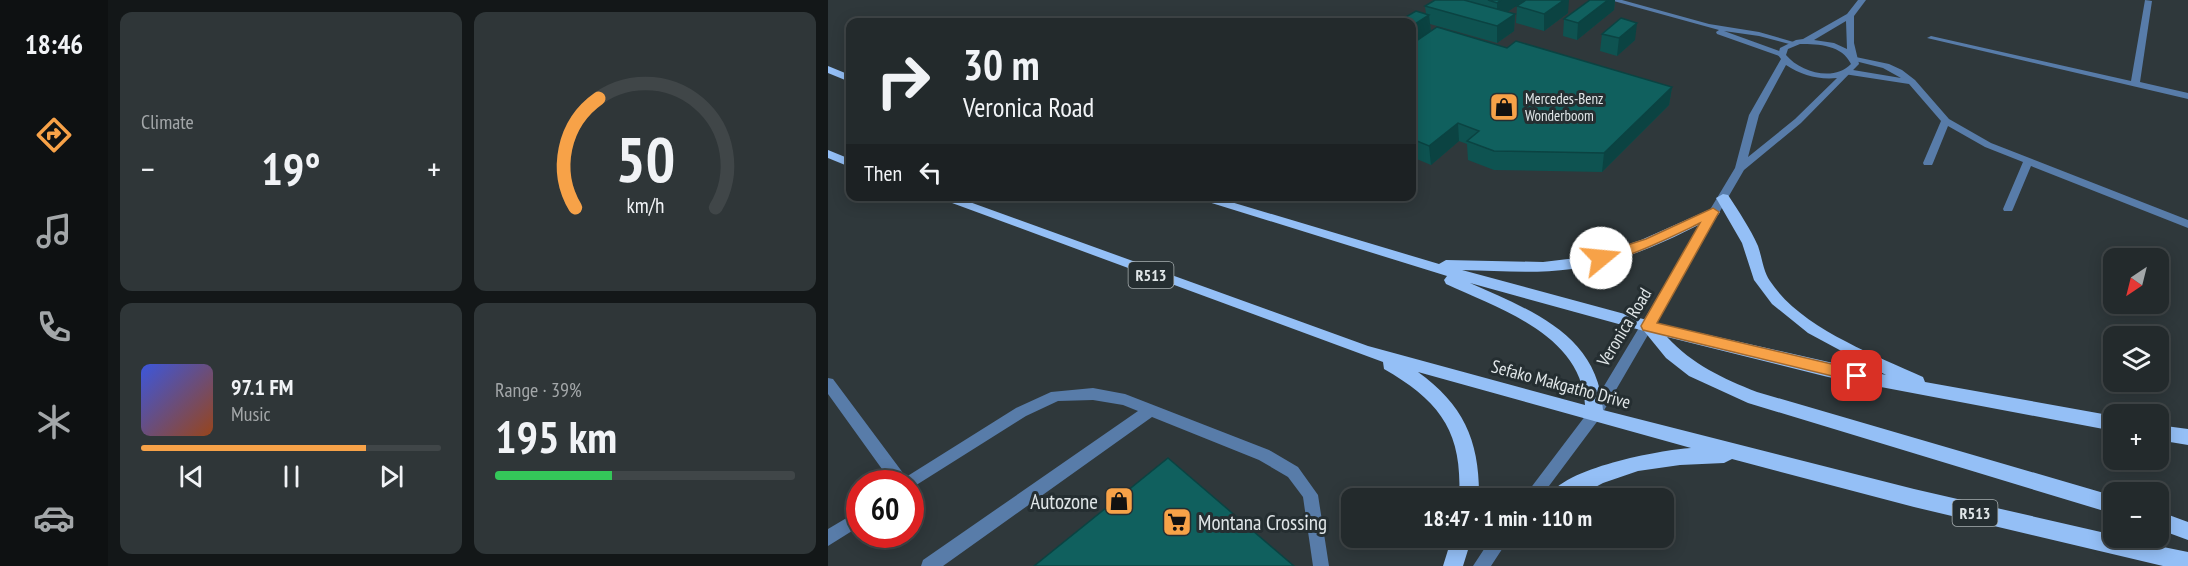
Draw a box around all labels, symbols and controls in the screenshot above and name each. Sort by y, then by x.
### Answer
text: 18:46 [25,27,83,61]
text: 30 m [963,37,1040,92]
icon: right [864,42,942,120]
place label: Mercedes-Benz Wonderboom [1525,89,1604,125]
text: Veronica Road [963,90,1094,124]
shop icon: Mercedes-Benz Wonderboom [1488,91,1520,123]
text: Climate [141,109,194,135]
icon: directions [33,114,75,156]
text: 50 [615,118,675,199]
text: 19° [261,139,321,197]
text: − [141,147,155,190]
text: + [427,147,441,190]
icon: left [914,156,947,189]
text: Then [864,159,902,187]
text: km/h [626,192,664,220]
icon: music [33,210,75,252]
position arrow [1569,226,1633,290]
north arrow [2103,248,2169,314]
map controls [2103,248,2169,548]
road number: R513 [1128,262,1174,288]
street label: Veronica Road [1591,284,1656,371]
icon: phone [33,306,75,348]
button: layers [2103,326,2169,392]
pin [1831,350,1882,401]
street label: Sefako Makgatho Drive [1489,354,1633,414]
icon: arrive [1840,359,1873,392]
text: 97.1 FM [231,373,293,401]
text: Range · 39% [495,377,582,403]
icon: climate [33,401,75,443]
text: Music [231,401,271,427]
button: + [2103,404,2169,470]
text: 195 km [495,407,617,465]
icon: previous [175,460,208,493]
icon: pause [275,460,308,493]
icon: next [375,460,408,493]
speed limit sign: 60 [846,470,924,548]
button: − [2103,482,2169,548]
shop icon: Autozone [1103,485,1135,517]
place label: Autozone [1030,488,1098,515]
icon: car [33,497,75,539]
road number: R513 [1952,500,1998,526]
text: 18:47 · 1 min · 110 m [1423,504,1592,532]
supermarket icon: Montana Crossing [1161,506,1193,538]
place label: Montana Crossing [1198,509,1327,536]

